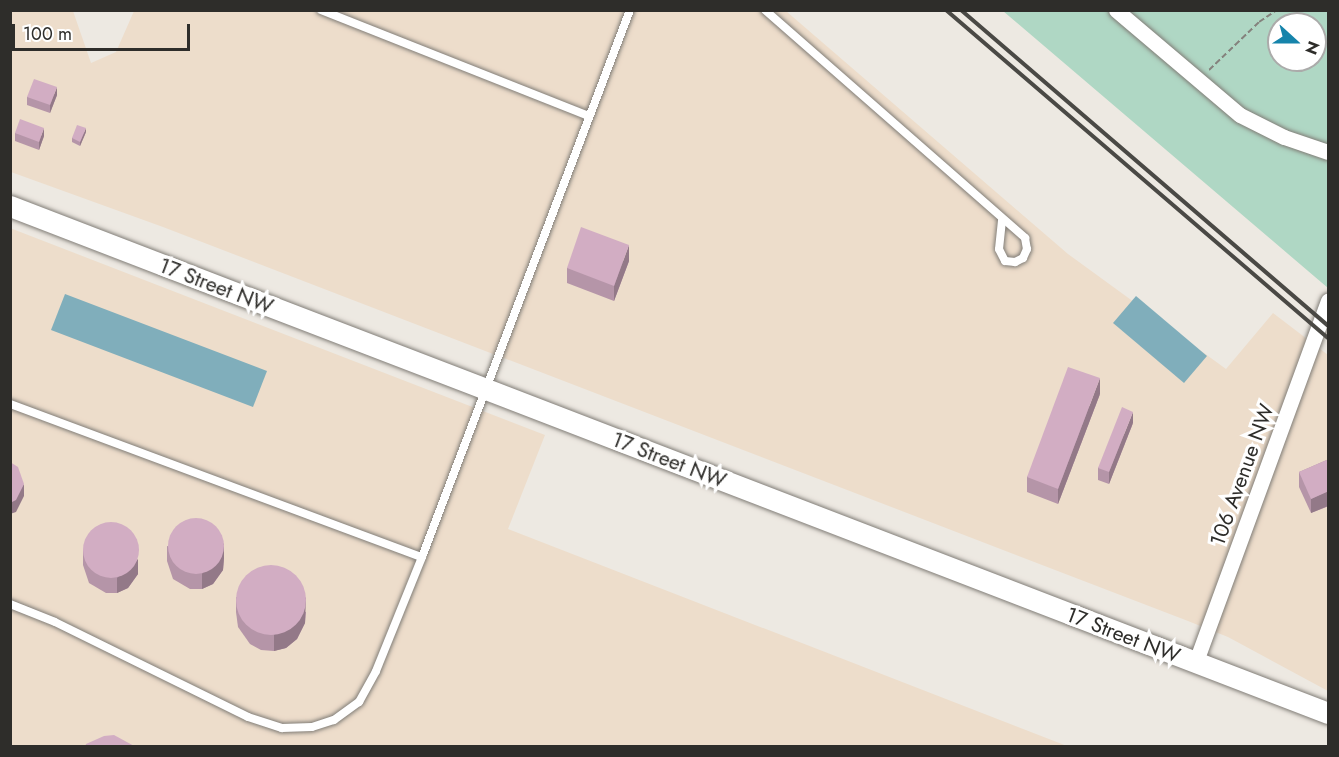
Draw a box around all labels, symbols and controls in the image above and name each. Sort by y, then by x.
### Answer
scale bar [15,12,194,50]
north arrow [1267,12,1327,72]
text: 100 m [23,21,72,47]
text: N [1299,38,1325,58]
street label: 17 Street NW [155,253,277,319]
street label: 106 Avenue NW [1205,401,1279,549]
street label: 17 Street NW [608,427,730,493]
street label: 17 Street NW [1062,602,1184,668]

